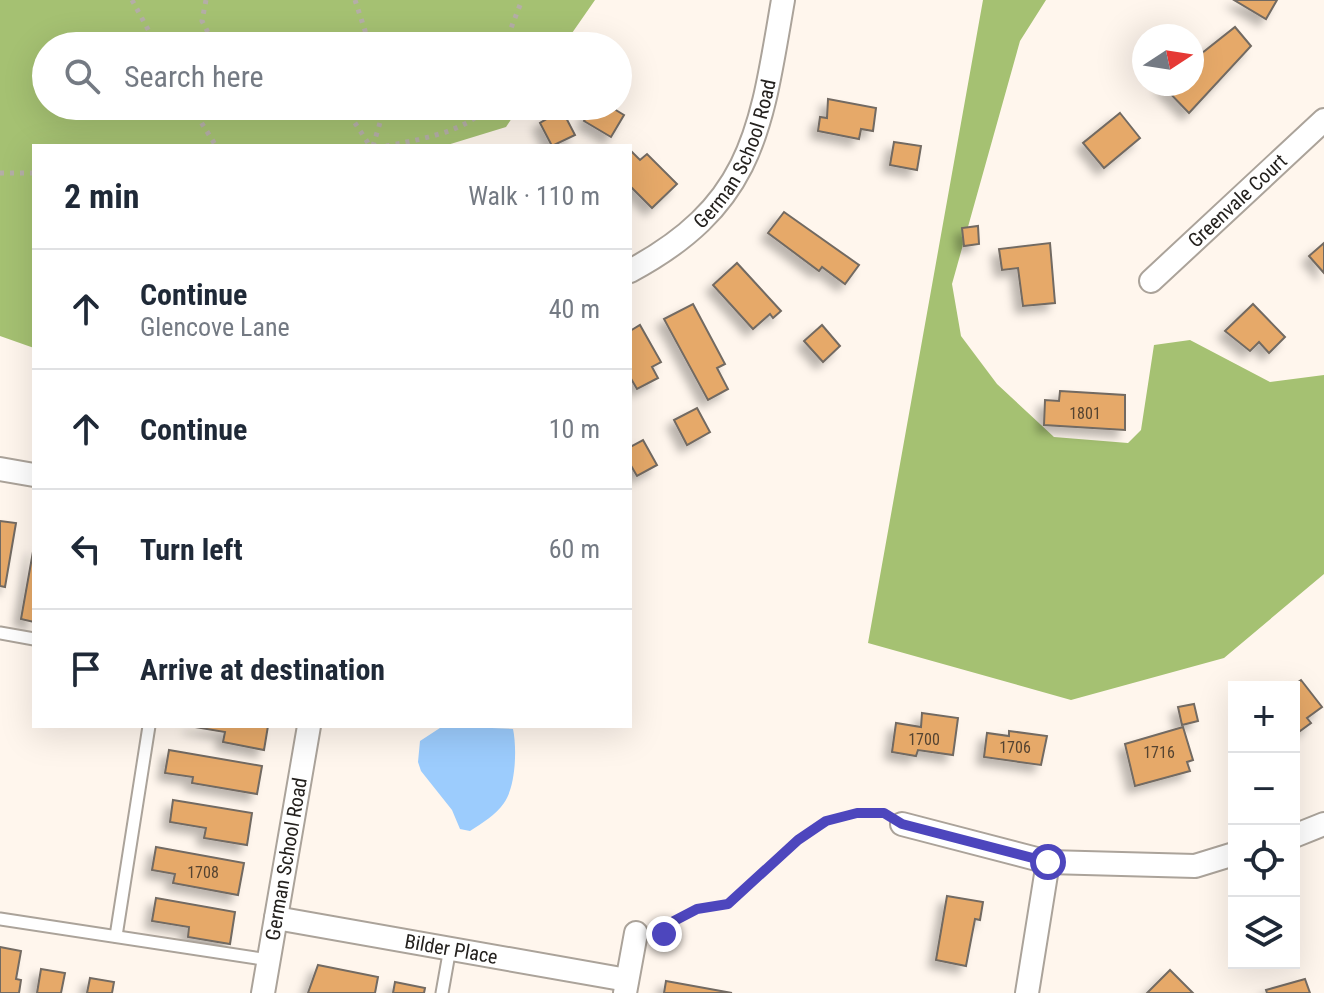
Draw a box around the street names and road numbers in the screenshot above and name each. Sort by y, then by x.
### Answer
street label: German School Road [689,77,781,233]
street label: Greenvale Court [1183,149,1292,252]
street label: German School Road [260,776,312,942]
street label: Bilder Place [403,929,500,969]

